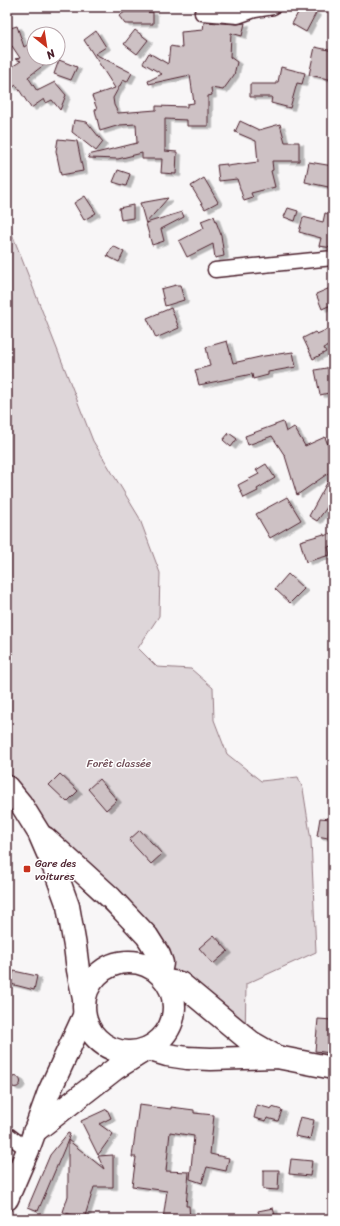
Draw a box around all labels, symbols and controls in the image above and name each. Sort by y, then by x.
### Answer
north arrow [26,26,66,66]
text: N [42,44,60,65]
park label: Forêt classée [87,754,152,773]
place label: Gare des voitures [35,854,76,886]
marker: Gare des voitures [22,864,32,874]

